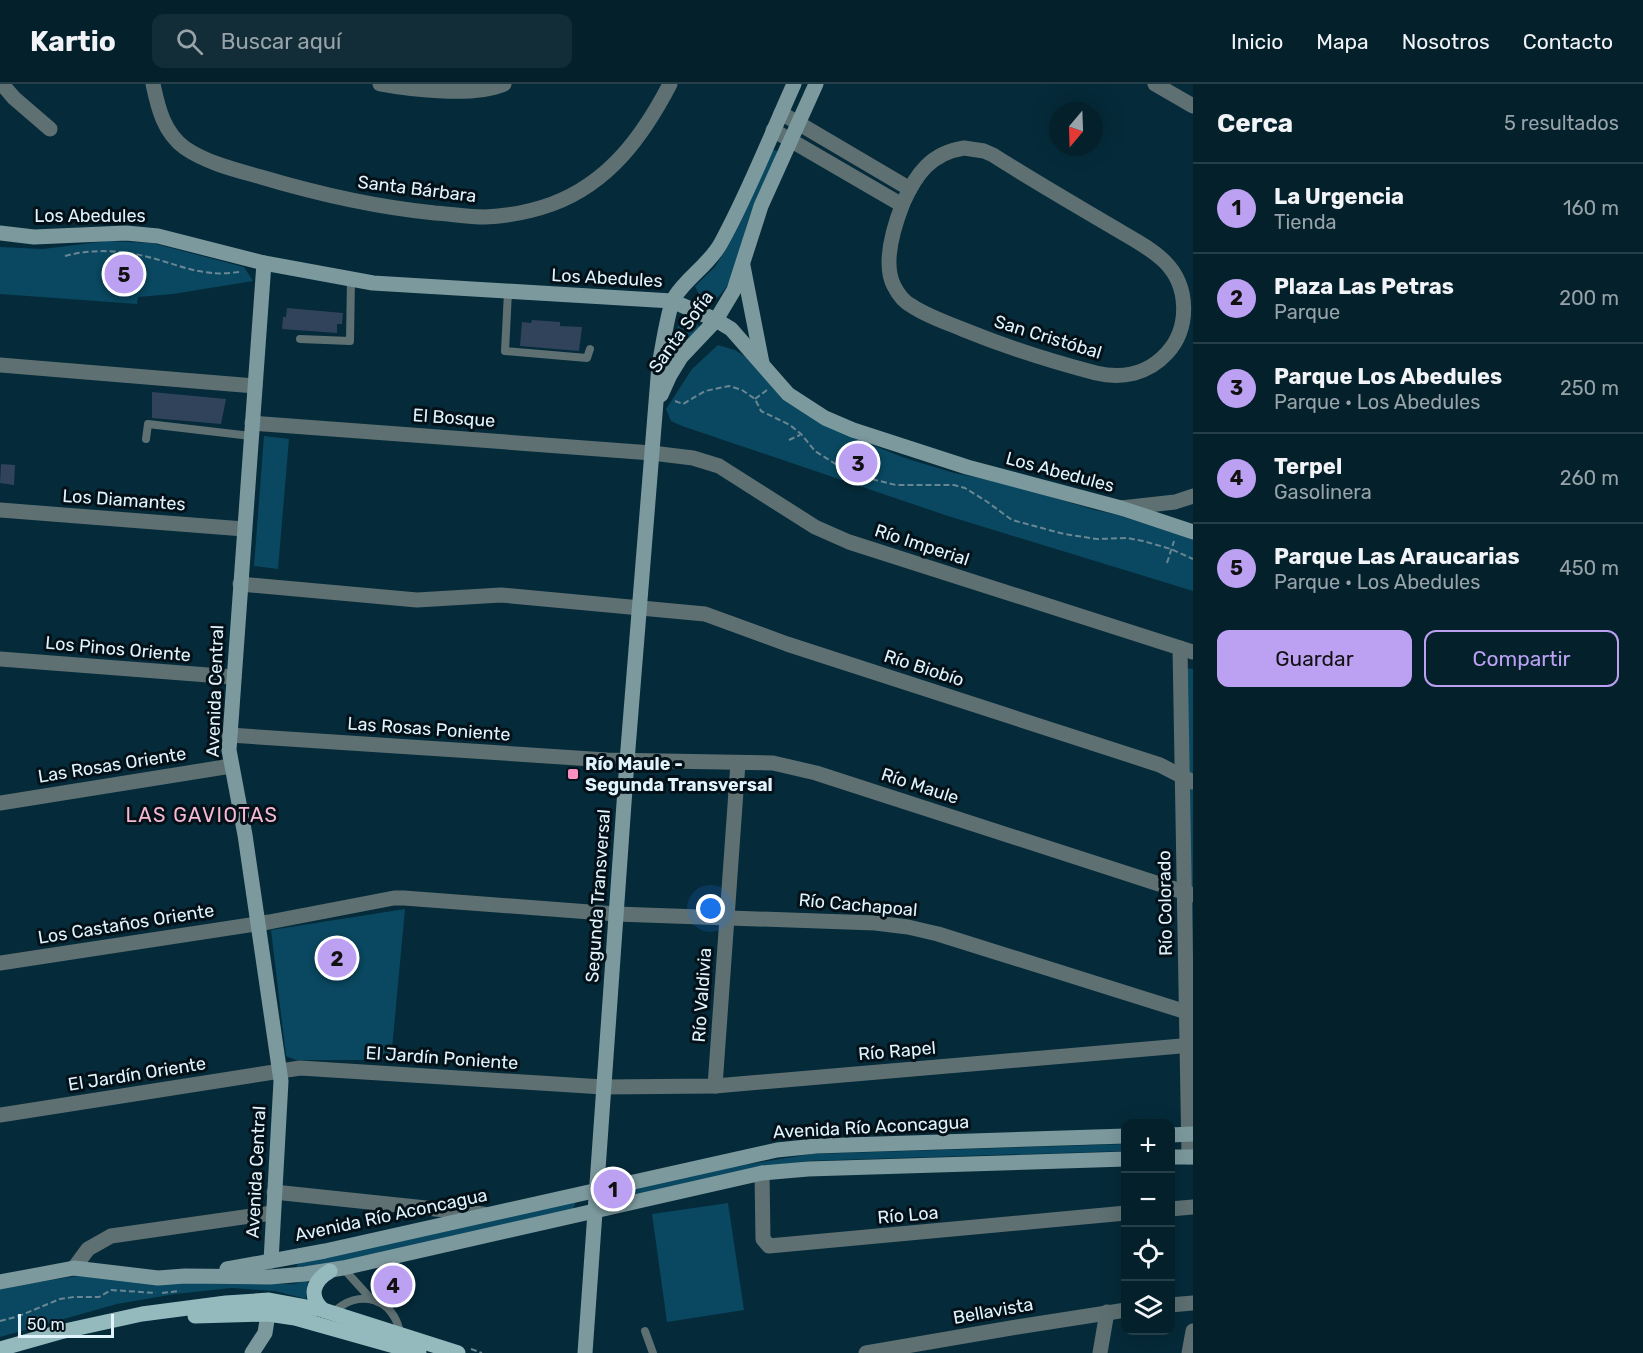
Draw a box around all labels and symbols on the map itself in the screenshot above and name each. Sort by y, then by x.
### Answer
north arrow [1049,102,1103,156]
street label: Santa Bárbara [356,171,478,207]
street label: Los Abedules [34,205,146,227]
pin: 5 [104,252,144,297]
street label: Los Abedules [551,264,663,292]
street label: Santa Sofía [644,287,718,377]
street label: San Cristóbal [992,310,1104,364]
street label: El Bosque [412,404,496,432]
pin: 3 [838,440,878,485]
street label: Los Abedules [1003,447,1117,497]
street label: Los Diamantes [62,485,186,515]
street label: Río Imperial [872,519,972,571]
street label: Avenida Central [202,624,228,758]
street label: Los Pinos Oriente [44,632,192,666]
street label: Río Biobío [881,645,967,691]
street label: Las Rosas Poniente [347,712,511,746]
street label: Las Rosas Oriente [36,742,188,788]
place label: Río Maule - Segunda Transversal [585,753,773,796]
street label: Río Maule [878,763,962,809]
marker: Río Maule - Segunda Transversal [566,767,580,781]
district label: LAS GAVIOTAS [125,803,279,827]
street label: Segunda Transversal [581,809,615,983]
street label: Río Colorado [1153,850,1177,956]
street label: Río Cachapoal [798,889,918,921]
your location [696,894,725,923]
street label: Los Castaños Oriente [36,899,216,949]
pin: 2 [318,936,356,980]
street label: Río Valdivia [688,947,716,1043]
street label: Río Rapel [857,1037,937,1065]
street label: El Jardín Poniente [365,1042,519,1074]
street label: El Jardín Oriente [66,1052,208,1096]
street label: Avenida Central [242,1105,270,1239]
street label: Avenida Río Aconcagua [772,1111,970,1143]
pin: 1 [594,1166,632,1212]
street label: Avenida Río Aconcagua [293,1184,489,1246]
street label: Río Loa [877,1201,939,1229]
pin: 4 [374,1262,412,1308]
street label: Bellavista [951,1293,1035,1329]
scale bar [18,1311,114,1338]

